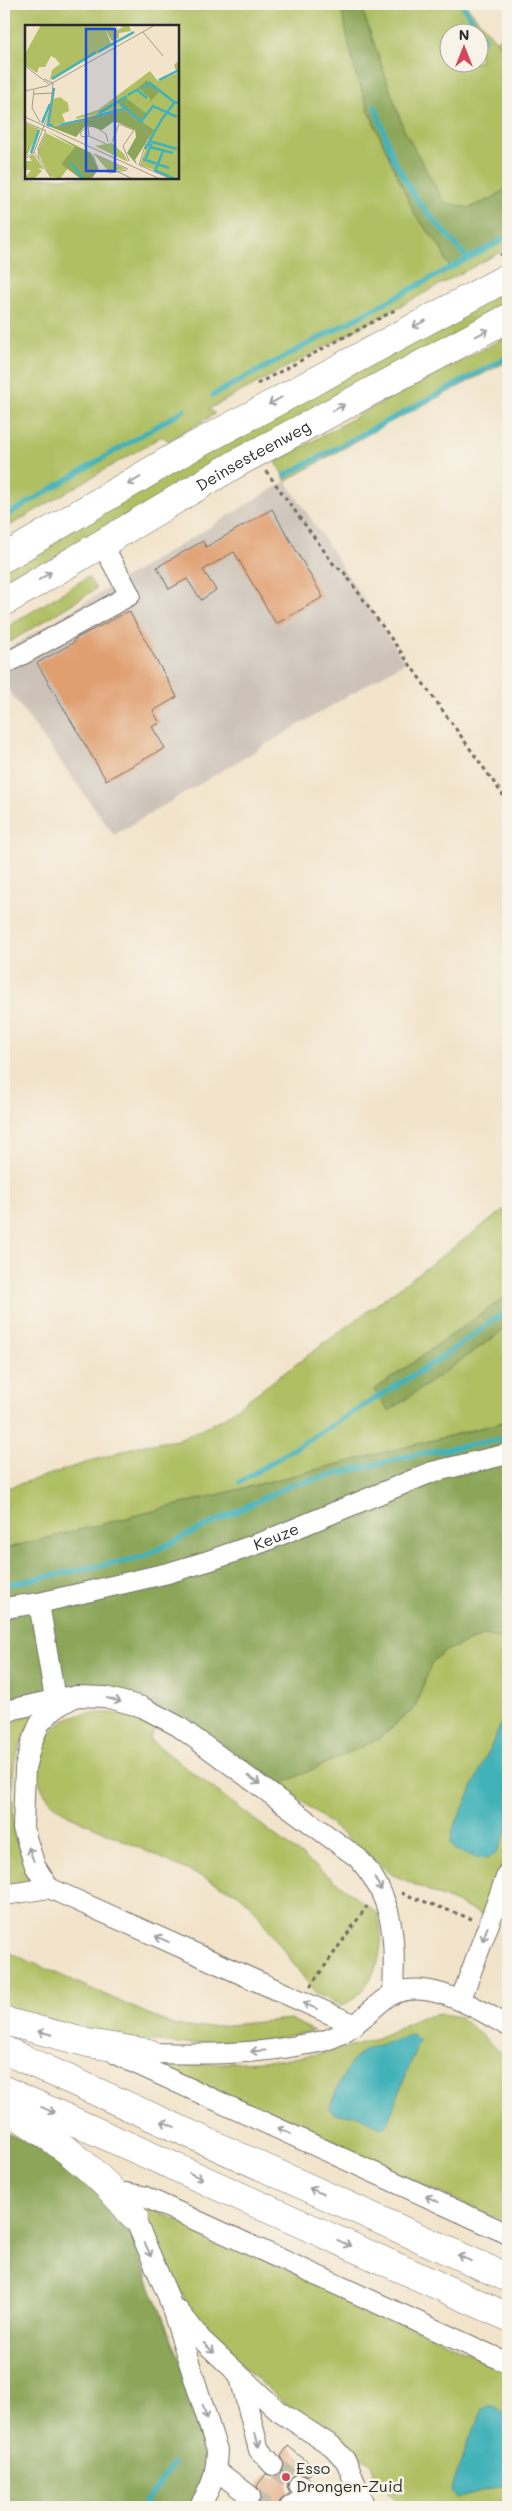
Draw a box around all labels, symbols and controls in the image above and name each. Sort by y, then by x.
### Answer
north arrow [440,22,490,72]
inset map [25,25,179,179]
text: N [459,25,469,44]
one-way arrow [411,319,426,329]
one-way arrow [474,327,488,337]
one-way arrow [268,396,283,406]
one-way arrow [330,403,345,413]
street label: Deinsesteenweg [192,415,314,495]
one-way arrow [127,476,141,486]
one-way arrow [38,571,52,581]
street label: Keuze [251,1517,302,1555]
one-way arrow [106,1696,122,1705]
one-way arrow [247,1775,261,1785]
one-way arrow [26,1847,35,1862]
one-way arrow [373,1876,383,1891]
one-way arrow [480,1926,489,1941]
one-way arrow [155,1934,170,1944]
one-way arrow [303,2001,318,2010]
one-way arrow [38,2028,54,2037]
one-way arrow [250,2047,266,2056]
one-way arrow [40,2105,55,2115]
one-way arrow [161,2119,176,2128]
one-way arrow [277,2126,292,2136]
one-way arrow [188,2172,203,2182]
one-way arrow [309,2186,324,2195]
one-way arrow [425,2193,440,2203]
one-way arrow [336,2239,351,2249]
one-way arrow [144,2242,154,2257]
one-way arrow [457,2253,472,2263]
one-way arrow [203,2342,215,2354]
one-way arrow [201,2403,210,2419]
one-way arrow [253,2432,262,2448]
place label: Esso Drongen-Zuid [296,2457,403,2496]
marker: Esso Drongen-Zuid [280,2471,292,2483]

